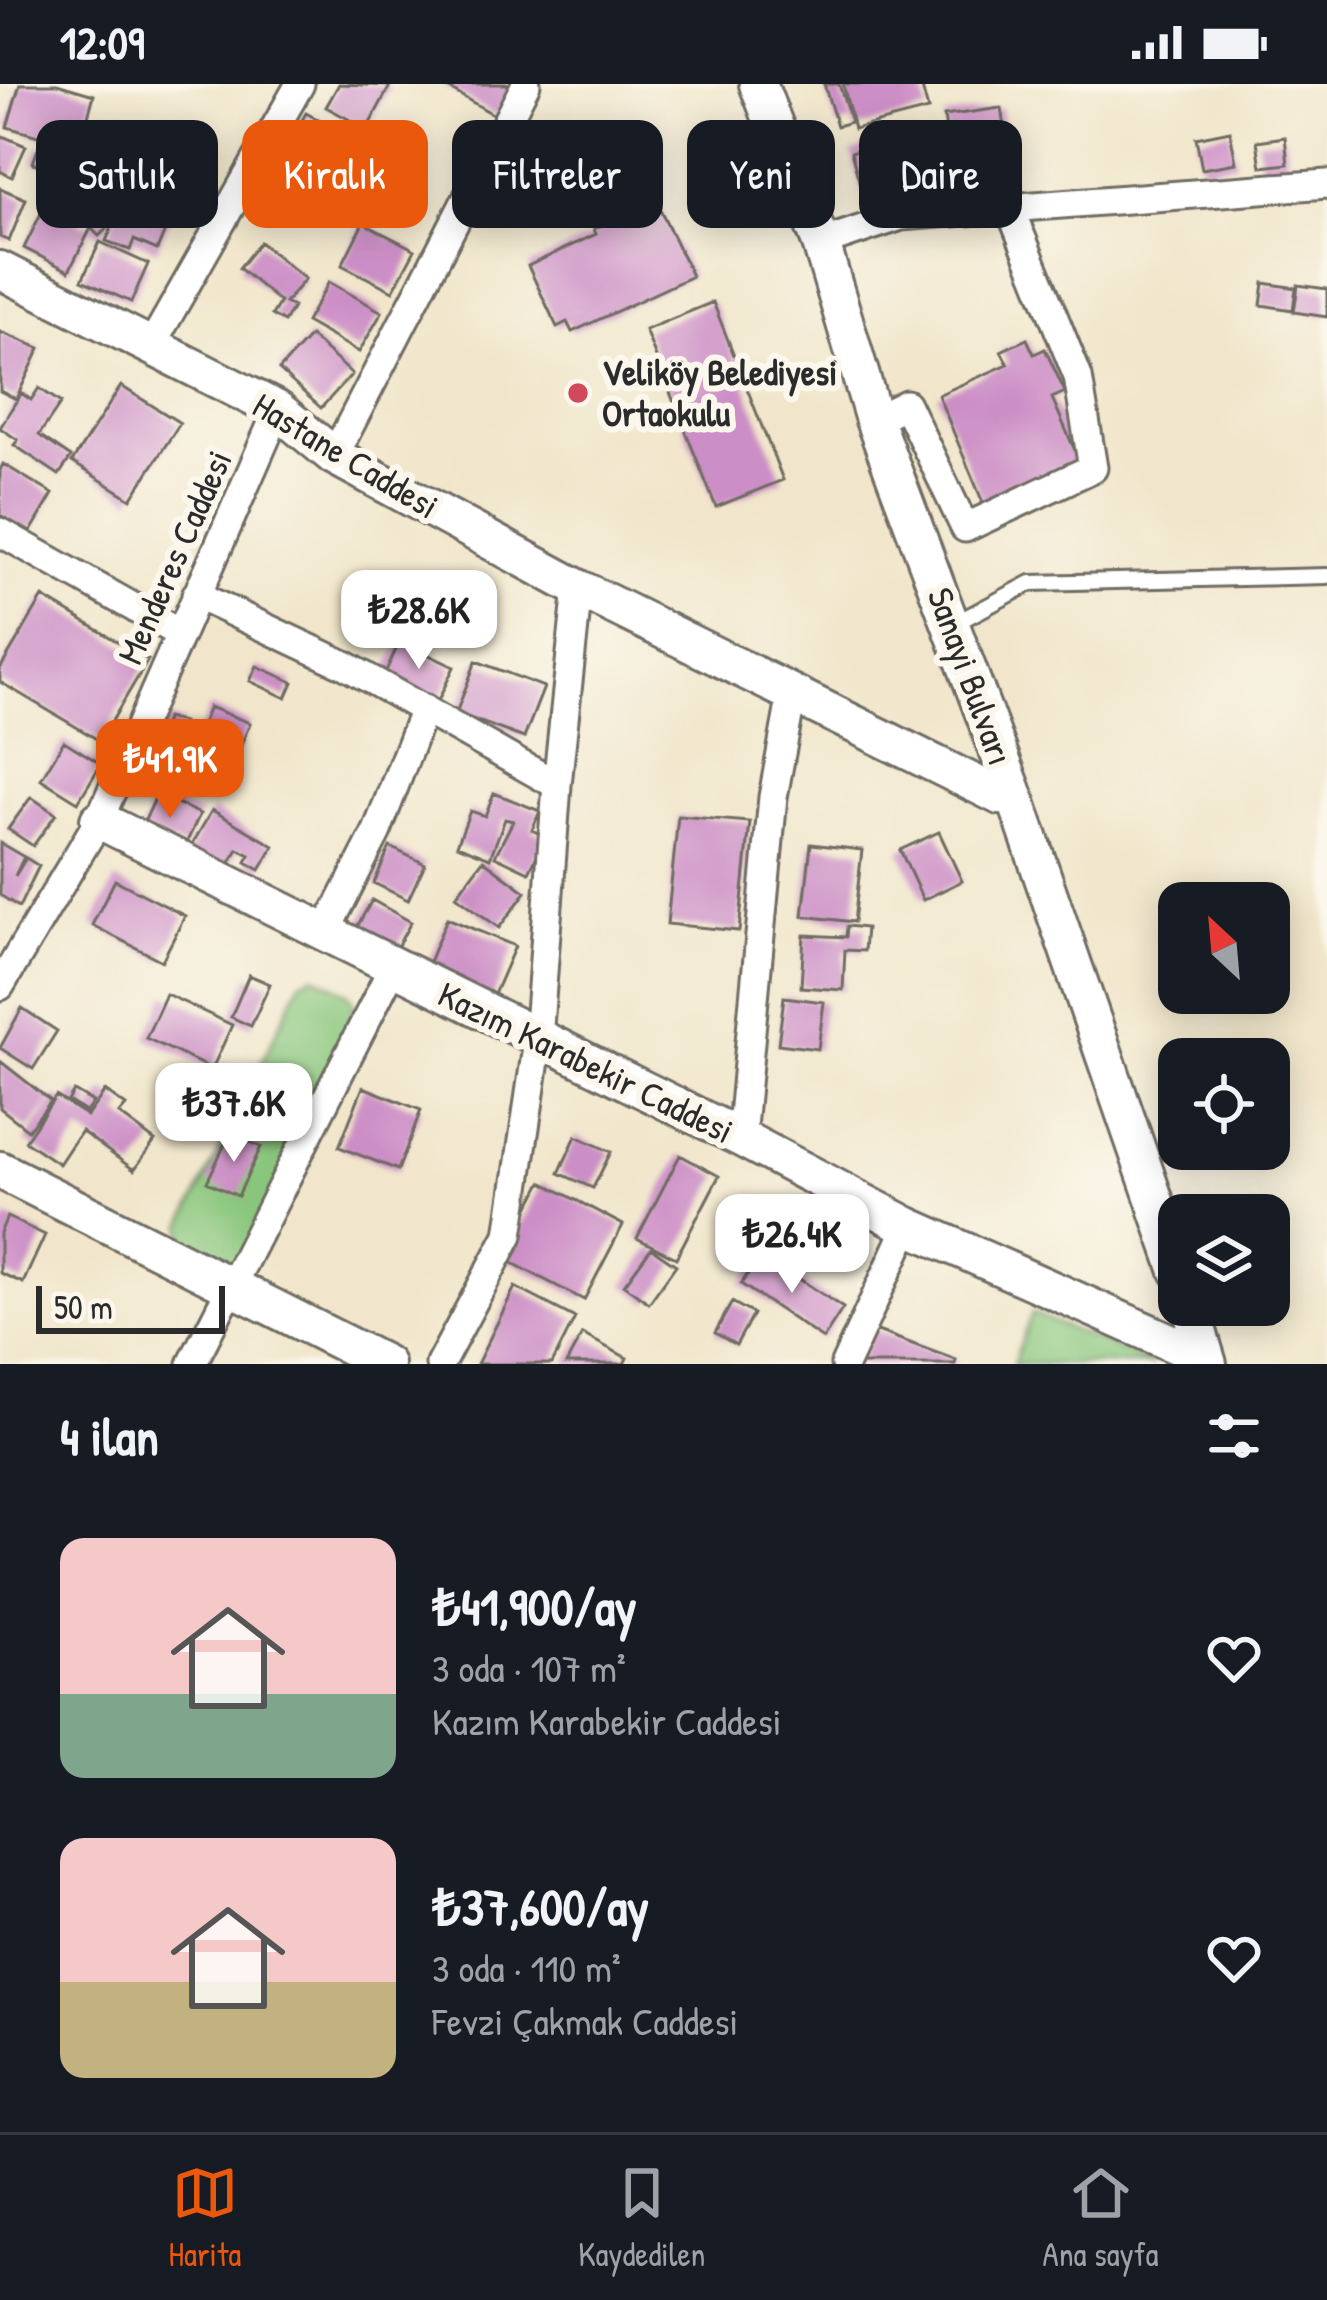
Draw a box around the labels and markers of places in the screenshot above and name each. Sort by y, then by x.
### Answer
place label: Veliköy Belediyesi Ortaokulu [602,347,837,437]
marker: Veliköy Belediyesi Ortaokulu [565,380,591,406]
pin: ₺28.6K [321,570,517,672]
pin: ₺41.9K [72,719,268,821]
pin: ₺37.6K [136,1063,332,1165]
pin: ₺26.4K [694,1194,890,1296]

